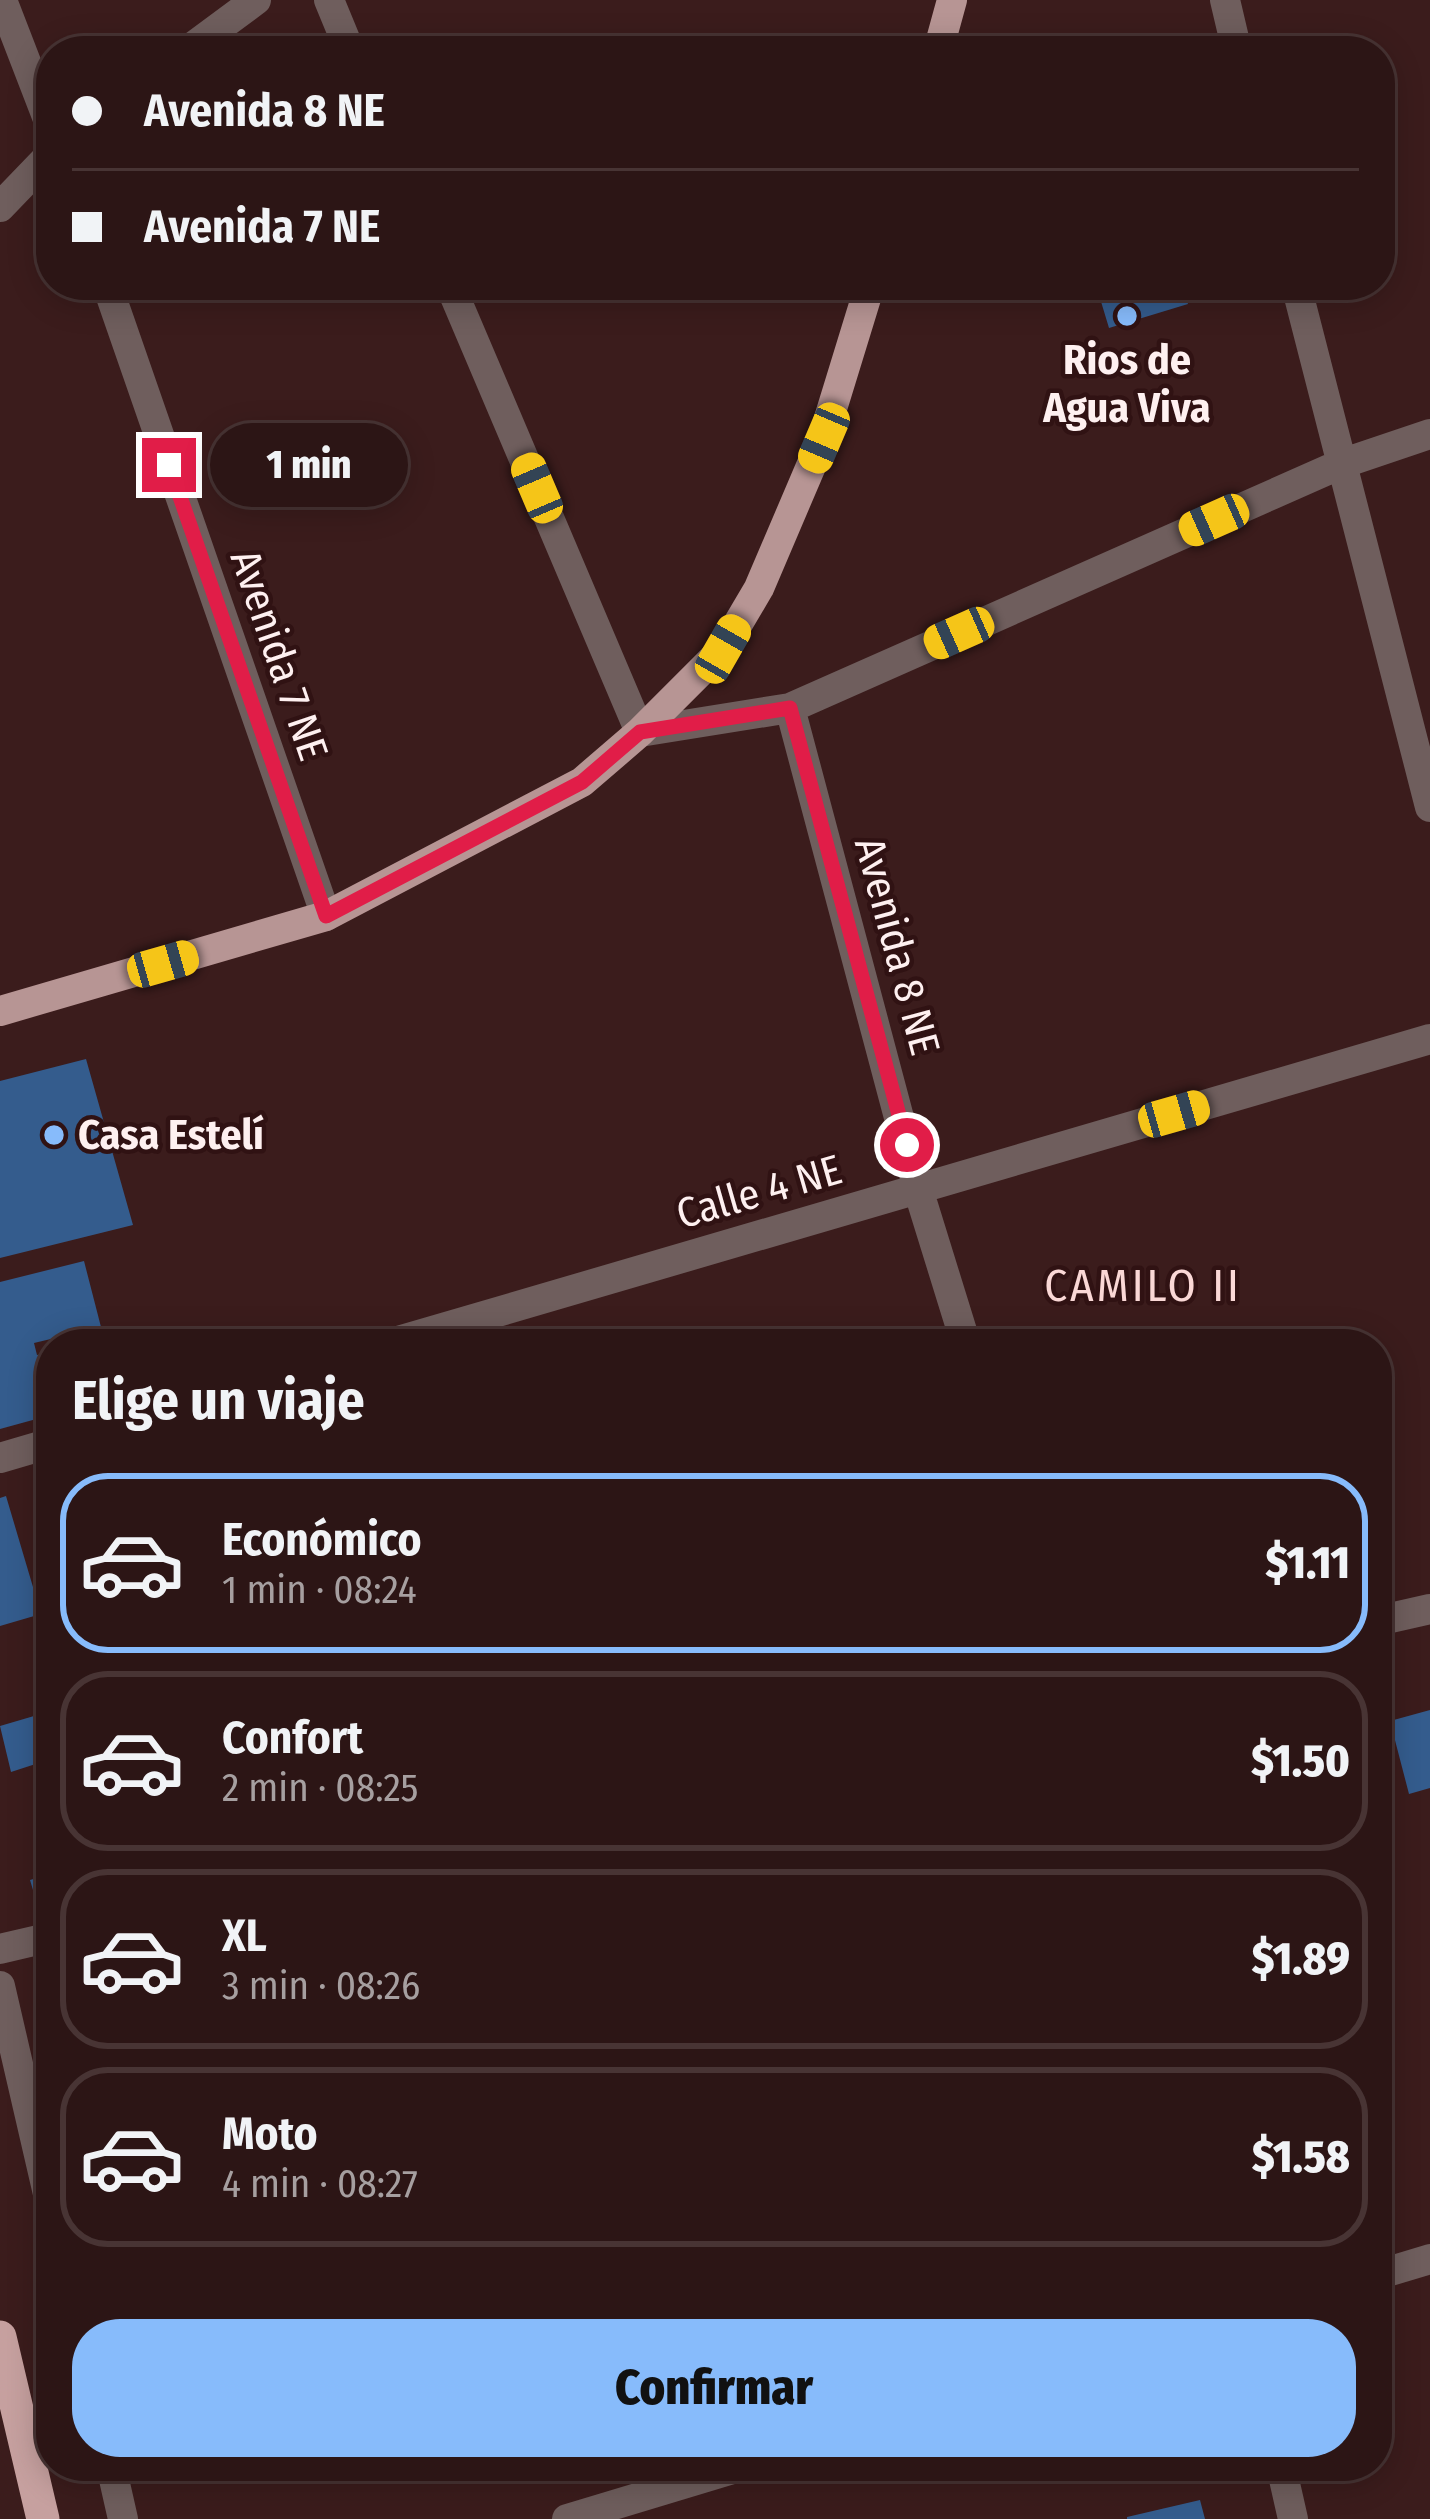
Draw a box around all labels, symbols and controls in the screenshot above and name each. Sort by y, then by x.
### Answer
text: Avenida 8 NE [144,84,385,138]
text: Avenida 7 NE [144,200,380,254]
marker: Rios de Agua Viva [1114,303,1140,329]
place label: Rios de Agua Viva [1042,335,1211,433]
car [793,398,855,478]
callout: 1 min [211,423,409,507]
route end [142,438,196,492]
text: 1 min [267,442,351,488]
car [506,448,568,528]
car [1174,489,1254,551]
street label: Avenida 7 NE [220,543,338,767]
car [919,602,999,664]
car [689,609,757,689]
street label: Avenida 8 NE [844,832,950,1060]
car [123,937,203,991]
car [1134,1087,1214,1141]
place label: Casa Estelí [78,1110,264,1160]
route start [880,1118,934,1172]
marker: Casa Estelí [41,1122,67,1148]
street label: Calle 4 NE [671,1145,847,1239]
district label: CAMILO II [1044,1259,1242,1313]
text: Elige un viaje [72,1369,365,1433]
icon: car [78,1509,186,1617]
text: Económico [222,1513,422,1567]
text: $1.11 [1266,1536,1350,1590]
text: 1 min · 08:24 [222,1567,417,1613]
icon: car [78,1707,186,1815]
text: Confort [222,1711,363,1765]
text: $1.50 [1251,1734,1350,1788]
text: 2 min · 08:25 [222,1765,419,1811]
icon: car [78,1905,186,2013]
text: XL [222,1909,267,1963]
text: $1.89 [1252,1932,1350,1986]
text: 3 min · 08:26 [222,1963,420,2009]
icon: car [78,2103,186,2211]
text: Moto [222,2107,318,2161]
text: $1.58 [1252,2130,1350,2184]
text: 4 min · 08:27 [222,2161,418,2207]
button: Confirmar [72,2319,1356,2457]

